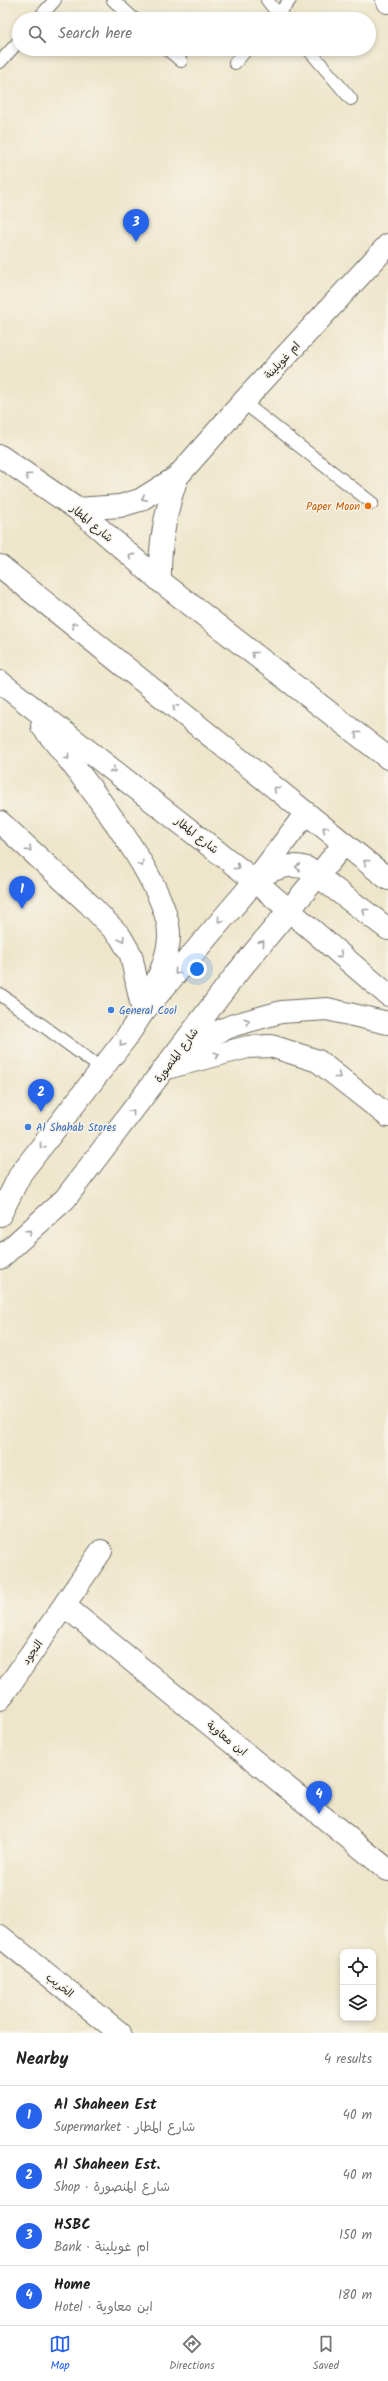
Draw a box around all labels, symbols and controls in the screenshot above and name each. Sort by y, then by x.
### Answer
search box [12,12,376,56]
text: Search here [58,22,132,46]
icon: search [26,23,48,45]
pin: 3 [123,209,149,242]
street label: ام غويلينة [261,338,305,384]
one-way arrow [26,474,33,481]
one-way arrow [141,493,149,500]
place label: Paper Moon [306,498,360,516]
street label: شارع المطار [65,500,117,547]
marker: Paper Moon [363,501,373,511]
one-way arrow [128,553,135,560]
one-way arrow [71,622,79,629]
one-way arrow [252,652,259,659]
one-way arrow [172,704,179,711]
one-way arrow [355,731,362,738]
one-way arrow [62,752,69,759]
one-way arrow [108,765,115,772]
one-way arrow [273,786,280,793]
street label: شارع المطار [170,812,222,859]
one-way arrow [323,826,330,833]
one-way arrow [24,844,32,851]
one-way arrow [364,859,371,866]
one-way arrow [136,860,143,867]
one-way arrow [233,862,240,869]
one-way arrow [295,862,301,871]
pin: 1 [9,876,35,909]
one-way arrow [362,909,369,916]
one-way arrow [218,916,225,923]
one-way arrow [117,935,124,942]
one-way arrow [258,940,265,948]
one-way arrow [336,951,343,958]
your location [187,959,207,979]
one-way arrow [174,967,181,975]
place label: General Cool [119,1002,177,1020]
marker: General Cool [106,1005,116,1015]
one-way arrow [243,1017,250,1026]
street label: شارع المنصورة [150,1024,203,1087]
one-way arrow [119,1040,126,1047]
one-way arrow [213,1051,220,1060]
one-way arrow [333,1072,340,1079]
pin: 2 [28,1079,54,1112]
one-way arrow [127,1110,134,1117]
place label: Al Shahab Stores [36,1119,117,1137]
marker: Al Shahab Stores [23,1122,33,1132]
one-way arrow [39,1142,46,1149]
one-way arrow [24,1229,32,1236]
street label: النجود [18,1636,48,1669]
street label: ابن معاوية [202,1717,251,1761]
pin: 4 [306,1781,332,1814]
map controls [340,1949,376,2021]
button: locate [340,1949,376,1985]
street label: الخريب [42,1969,77,2003]
button: layers [340,1985,376,2021]
text: Nearby [16,2046,68,2073]
text: 4 results [324,2049,372,2070]
text: Al Shaheen Est [54,2093,157,2117]
text: 1 [27,2105,31,2126]
text: 40 m [343,2105,372,2126]
text: Supermarket · شارع المطار [54,2117,195,2138]
text: Al Shaheen Est. [54,2153,160,2177]
text: 2 [25,2165,33,2186]
text: 40 m [343,2165,372,2186]
text: Shop · شارع المنصورة [54,2177,170,2198]
text: HSBC [54,2213,91,2237]
text: 3 [25,2225,33,2246]
text: 150 m [339,2225,372,2246]
text: Bank · ام غويلينة [54,2237,149,2258]
text: Home [54,2273,90,2297]
text: 4 [25,2285,33,2306]
text: 180 m [338,2285,372,2306]
text: Hotel · ابن معاوية [54,2297,153,2318]
tab: Map [49,2333,71,2375]
tab: Directions [169,2333,215,2375]
tab: Saved [313,2333,339,2375]

